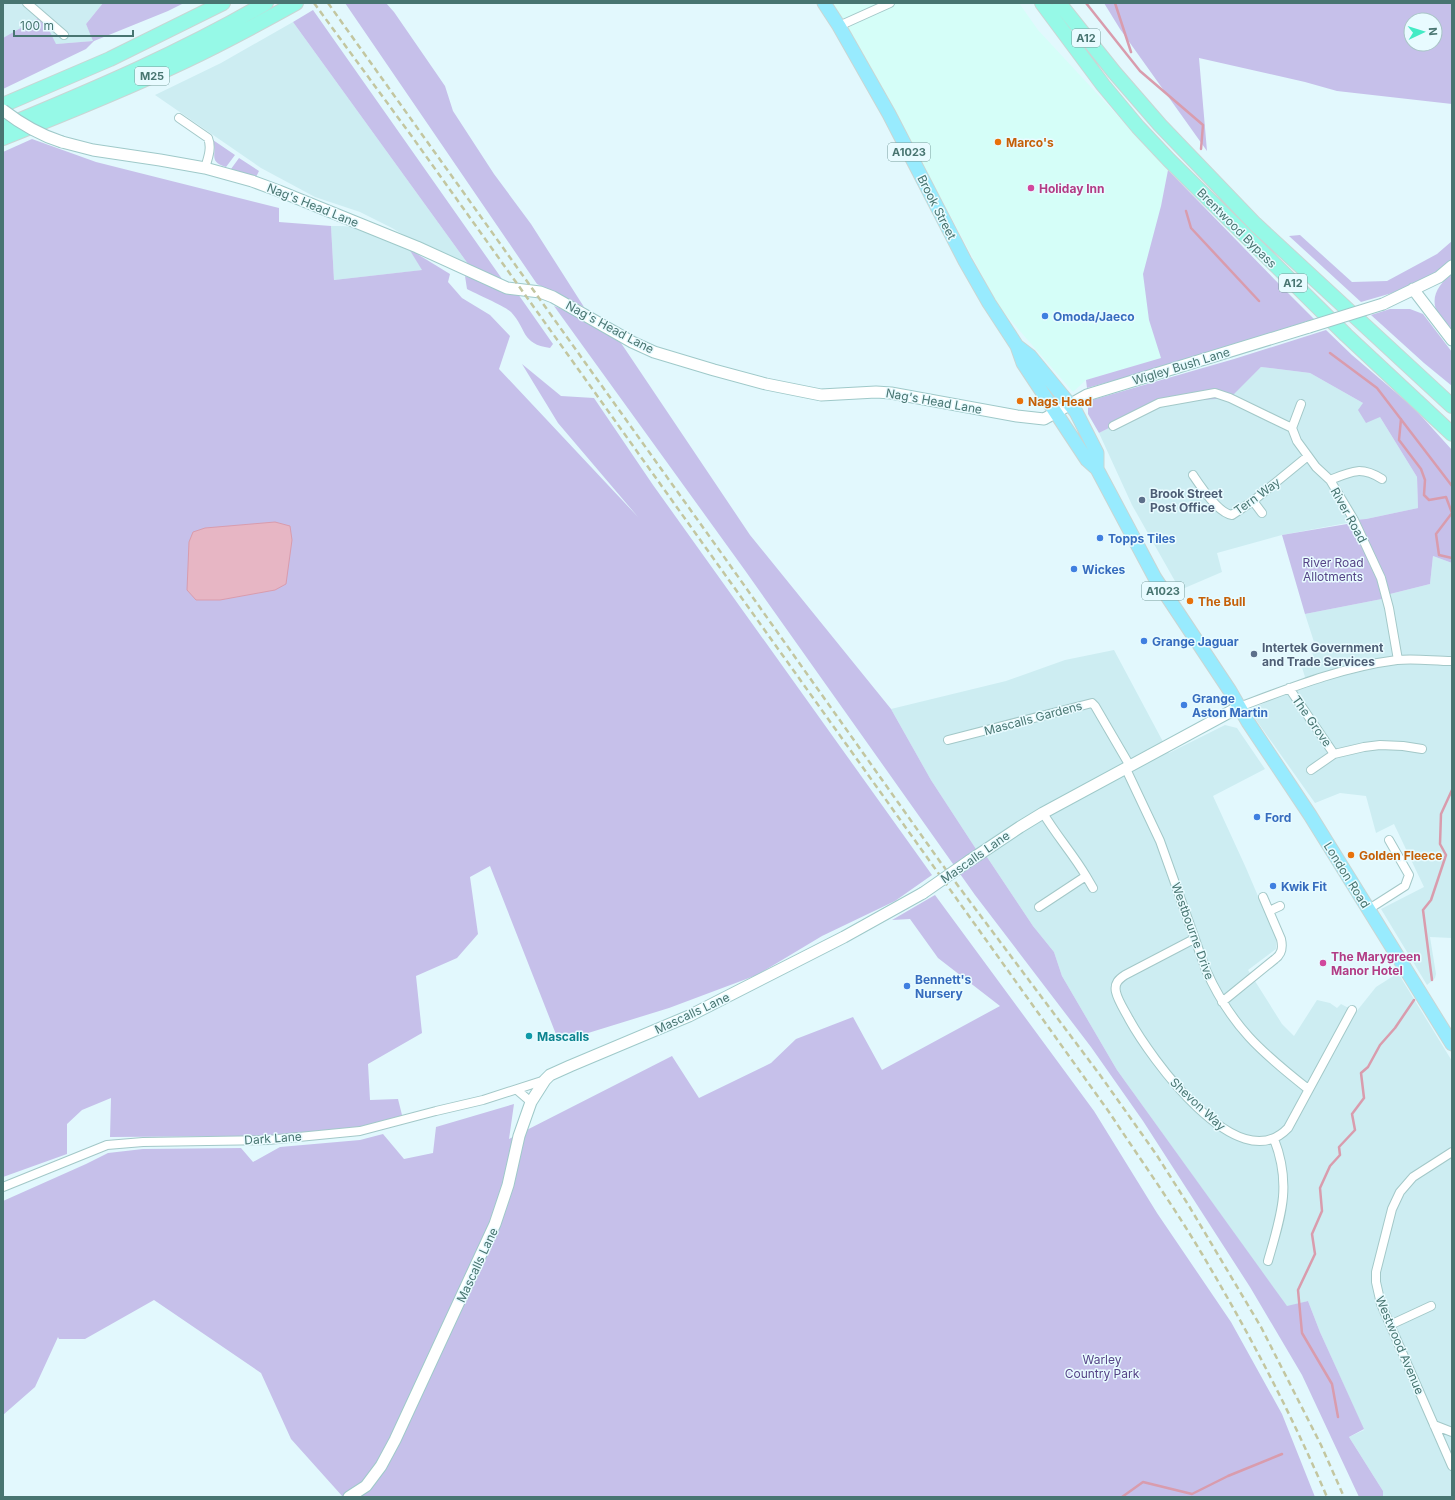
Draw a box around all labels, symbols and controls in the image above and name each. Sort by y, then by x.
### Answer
scale bar [14,12,133,38]
north arrow [1403,12,1443,52]
text: 100 m [20,18,54,33]
text: N [1426,27,1440,36]
road number: A12 [1072,29,1100,47]
road number: M25 [135,67,169,85]
place label: Marco's [1006,135,1054,150]
marker: Marco's [993,137,1003,147]
road number: A1023 [888,143,930,161]
street label: Brook Street [914,172,960,242]
street label: Nag's Head Lane [265,180,361,230]
place label: Holiday Inn [1039,181,1105,196]
marker: Holiday Inn [1026,183,1036,193]
street label: Brentwood Bypass [1194,185,1280,271]
road number: A12 [1279,274,1307,292]
street label: Nag's Head Lane [563,297,657,357]
place label: Omoda/Jaeco [1053,309,1135,324]
marker: Omoda/Jaeco [1040,311,1050,321]
street label: Wigley Bush Lane [1130,344,1232,388]
street label: Nag's Head Lane [885,385,983,417]
place label: Nags Head [1028,394,1092,409]
marker: Nags Head [1015,396,1025,406]
street label: Tern Way [1231,474,1283,518]
street label: River Road [1328,485,1370,545]
place label: Brook Street Post Office [1150,486,1223,515]
marker: Brook Street Post Office [1137,495,1147,505]
place label: Topps Tiles [1108,531,1176,546]
marker: Topps Tiles [1095,533,1105,543]
park label: River Road Allotments [1303,555,1363,584]
place label: Wickes [1082,562,1126,577]
marker: Wickes [1069,564,1079,574]
road number: A1023 [1142,582,1184,600]
place label: The Bull [1198,594,1245,609]
marker: The Bull [1185,596,1195,606]
place label: Grange Jaguar [1152,634,1239,649]
marker: Grange Jaguar [1139,636,1149,646]
place label: Intertek Government and Trade Services [1262,640,1384,669]
marker: Intertek Government and Trade Services [1249,649,1259,659]
place label: Grange Aston Martin [1192,691,1268,720]
street label: The Grove [1289,693,1335,749]
street label: Mascalls Gardens [982,698,1084,738]
marker: Grange Aston Martin [1179,700,1189,710]
place label: Ford [1265,810,1291,825]
marker: Ford [1252,812,1262,822]
street label: Mascalls Lane [938,828,1012,886]
street label: London Road [1321,839,1373,911]
place label: Golden Fleece [1359,848,1442,863]
marker: Golden Fleece [1346,850,1356,860]
place label: Kwik Fit [1281,879,1327,894]
street label: Westbourne Drive [1168,880,1218,982]
marker: Kwik Fit [1268,881,1278,891]
place label: The Marygreen Manor Hotel [1331,949,1421,978]
marker: The Marygreen Manor Hotel [1318,958,1328,968]
place label: Bennett's Nursery [915,972,972,1001]
marker: Bennett's Nursery [902,981,912,991]
street label: Mascalls Lane [652,989,732,1037]
place label: Mascalls [537,1029,590,1044]
marker: Mascalls [524,1031,534,1041]
street label: Shevon Way [1167,1075,1229,1134]
street label: Dark Lane [244,1129,302,1147]
street label: Mascalls Lane [453,1225,501,1305]
street label: Westwood Avenue [1372,1294,1428,1396]
park label: Warley Country Park [1065,1352,1140,1381]

